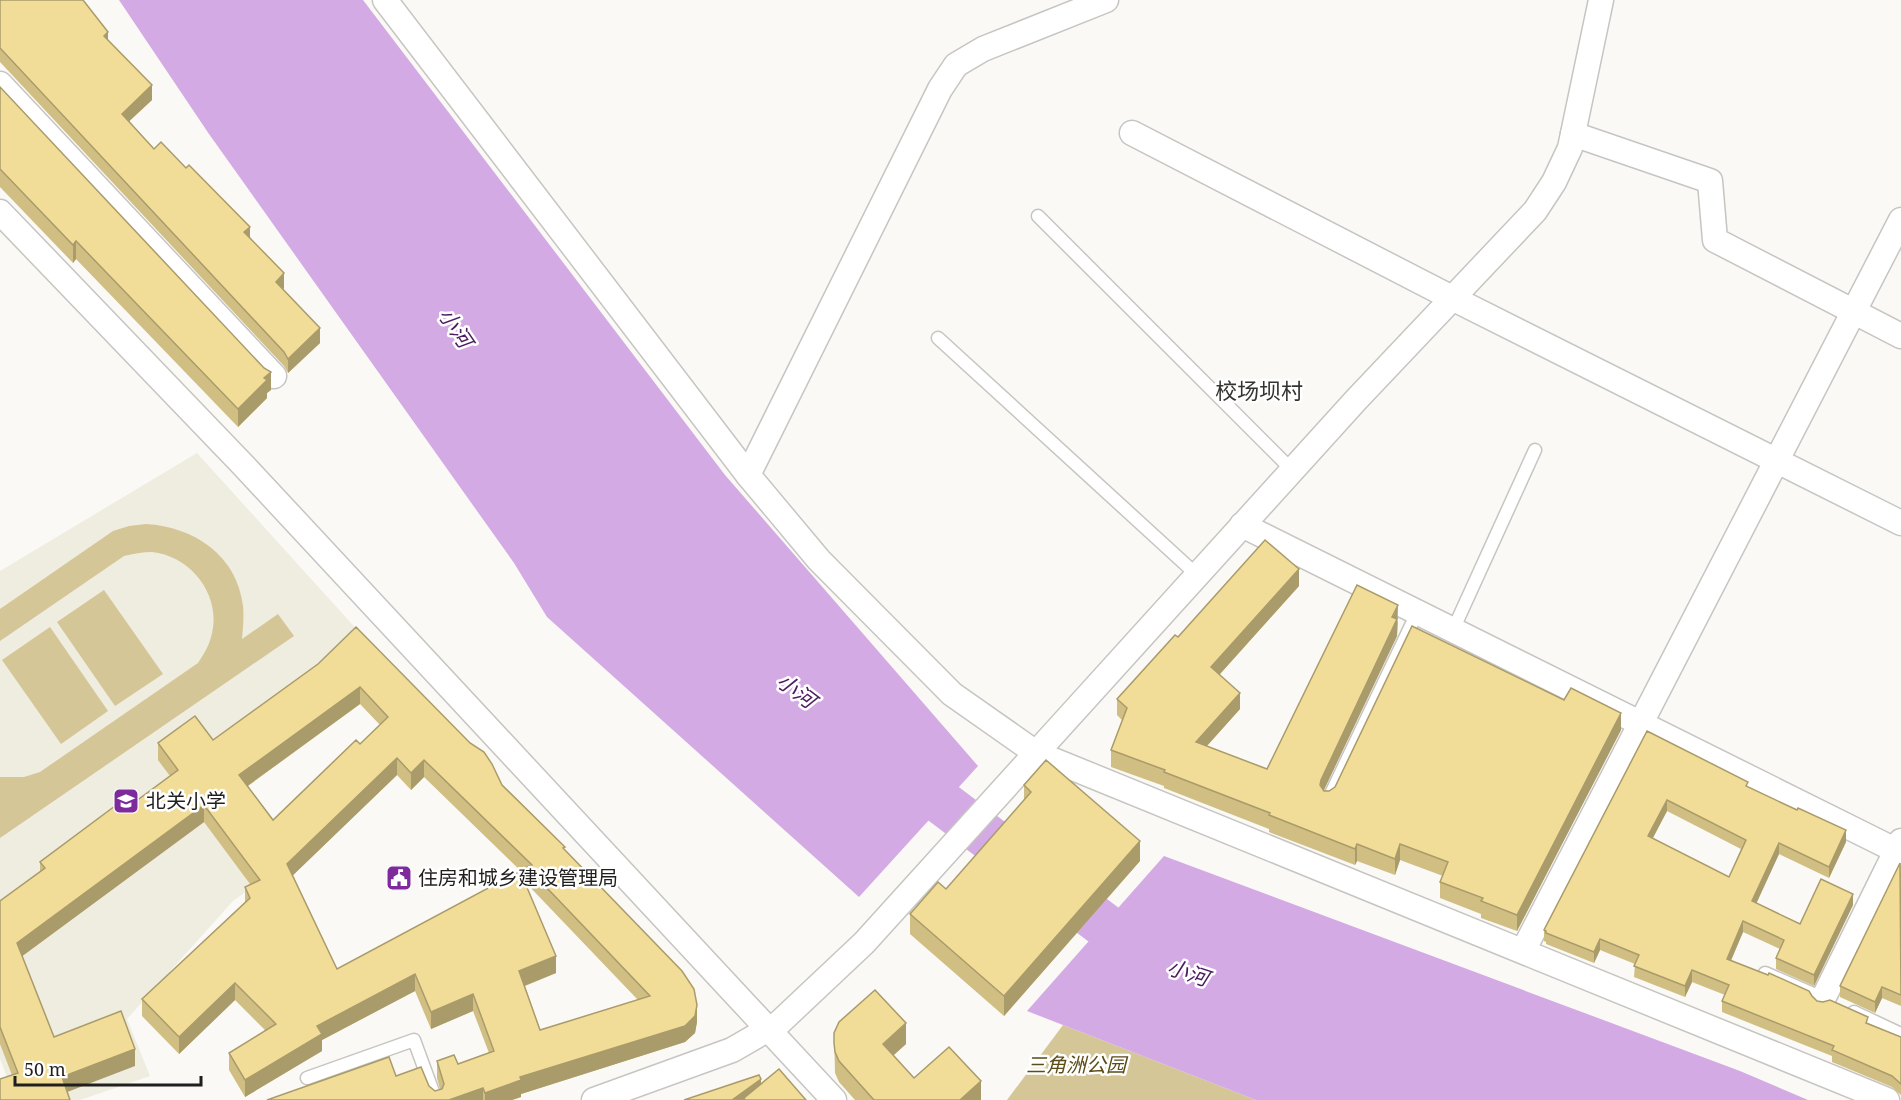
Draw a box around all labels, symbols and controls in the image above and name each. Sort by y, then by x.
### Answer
water label: 小河 [432,302,481,356]
district label: 校场坝村 [1215,375,1303,405]
water label: 小河 [771,666,825,716]
school or university icon: 北关小学 [111,786,141,816]
place label: 北关小学 [146,787,226,814]
public building icon: 住房和城乡建设管理局 [384,863,414,893]
place label: 住房和城乡建设管理局 [418,864,618,891]
water label: 小河 [1164,952,1216,993]
scale bar [15,1049,201,1087]
park label: 三角洲公园 [1026,1051,1129,1078]
text: 50 m [24,1057,66,1081]

